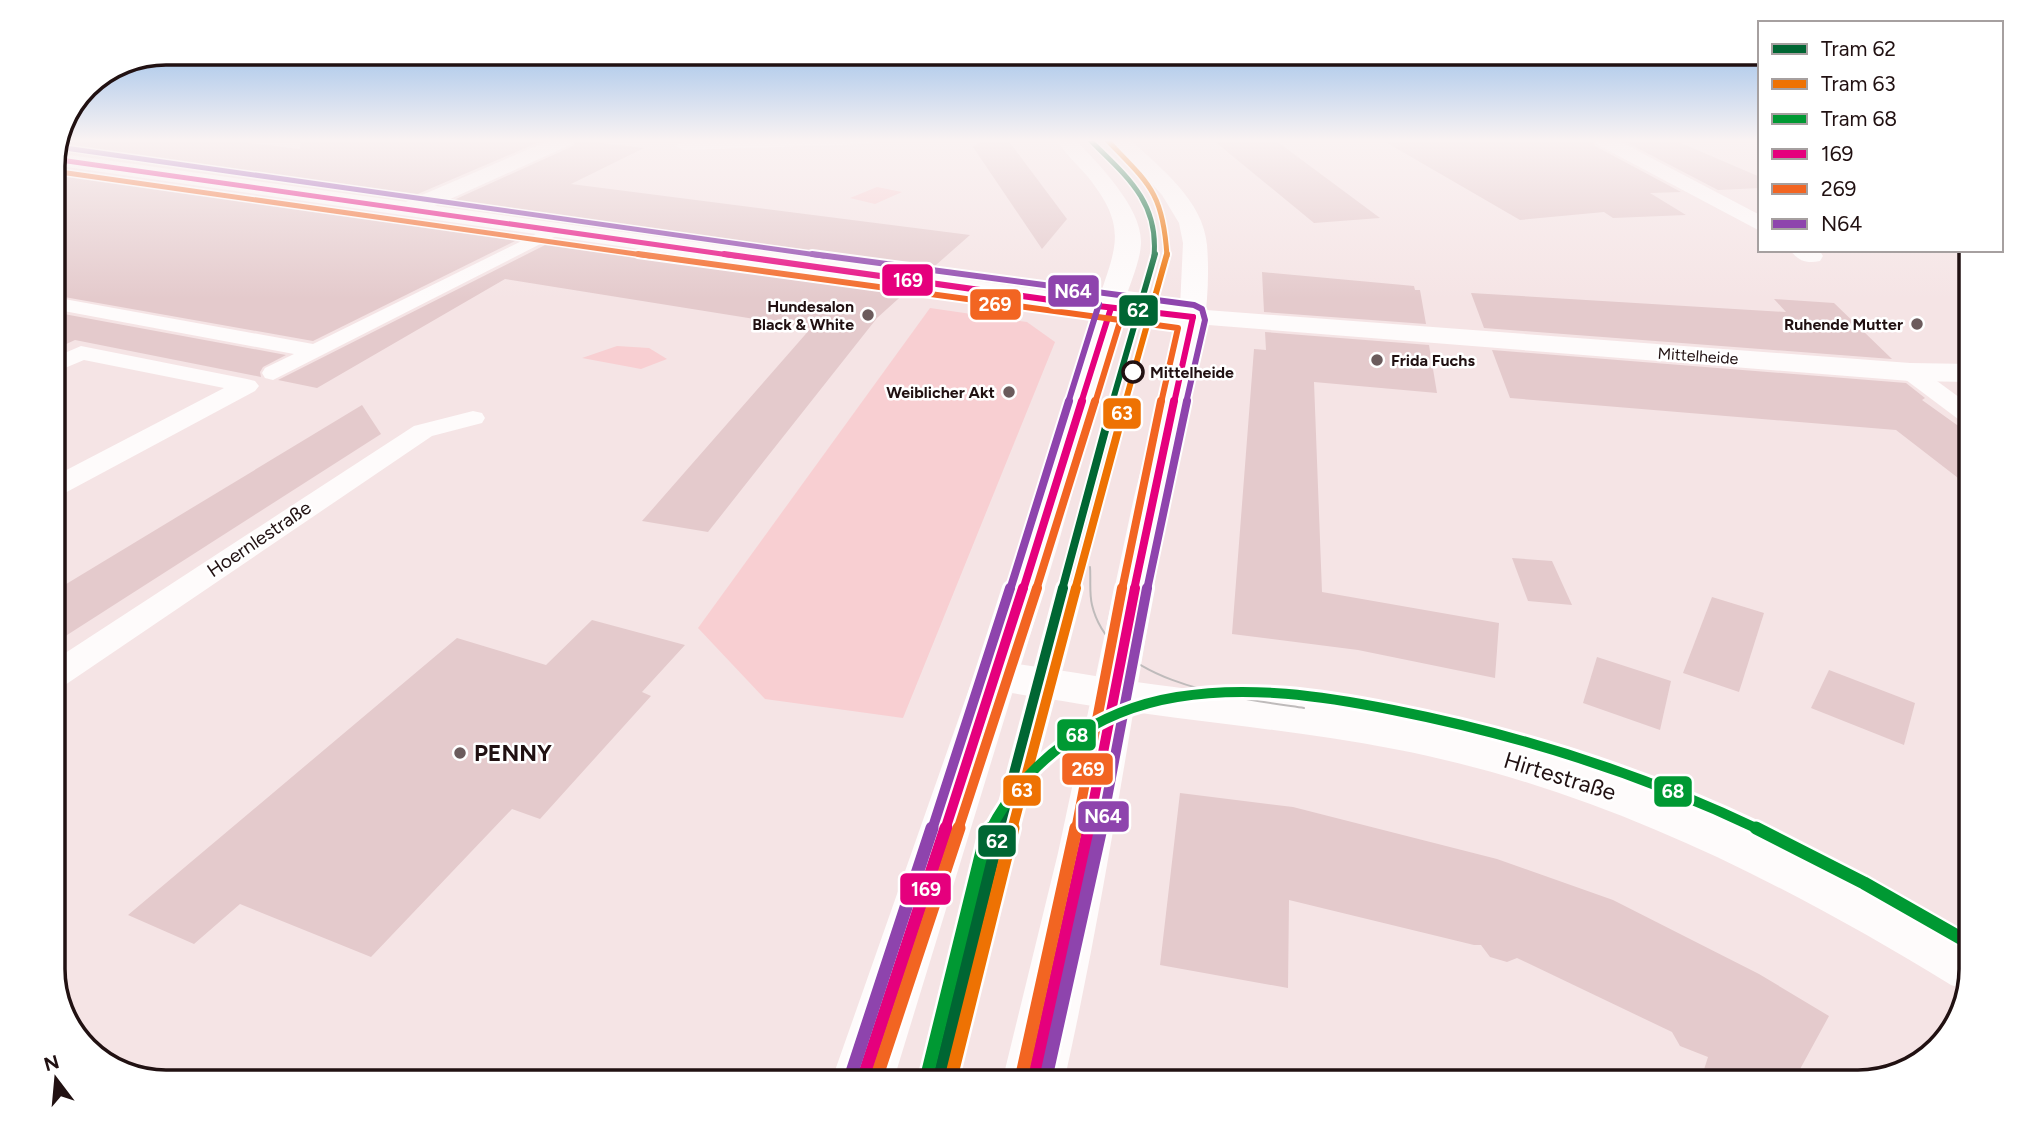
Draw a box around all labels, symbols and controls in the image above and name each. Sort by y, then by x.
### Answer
legend [1758,21,2003,252]
text: Tram 62 [1821,36,1896,61]
text: Tram 63 [1821,71,1896,96]
text: Tram 68 [1821,106,1897,131]
text: 169 [1821,141,1853,166]
text: 269 [1821,176,1857,201]
text: N64 [1821,211,1862,236]
line badge: 169 [881,263,934,297]
text: 169 [893,269,923,292]
line badge: N64 [1047,274,1100,308]
text: N64 [1054,280,1092,303]
line badge: 269 [969,288,1022,321]
text: 269 [978,293,1012,316]
line badge: 62 [1118,294,1159,327]
place label: Hundesalon Black & White [752,297,854,334]
text: 62 [1127,299,1149,322]
marker: Hundesalon Black & White [860,307,876,323]
place label: Ruhende Mutter [1784,315,1903,334]
marker: Ruhende Mutter [1909,316,1925,332]
street label: Mittelheide [1657,344,1739,368]
place label: Frida Fuchs [1391,351,1475,370]
marker: Frida Fuchs [1369,352,1385,368]
marker: Mittelheide [1122,361,1144,383]
place label: Mittelheide [1150,363,1234,382]
place label: Weiblicher Akt [886,383,995,402]
marker: Weiblicher Akt [1001,384,1017,400]
line badge: 63 [1102,397,1142,430]
text: 63 [1111,402,1133,425]
street label: Hoernlestraße [203,496,315,582]
line badge: 68 [1056,718,1097,752]
text: 68 [1066,724,1088,747]
place label: PENNY [474,739,552,767]
marker: PENNY [452,745,468,761]
street label: Hirtestraße [1500,746,1620,806]
line badge: 269 [1061,752,1114,786]
text: 269 [1071,758,1105,781]
line badge: 63 [1002,774,1042,807]
line badge: 68 [1653,775,1693,808]
text: 63 [1011,779,1033,802]
text: 68 [1662,780,1684,803]
line badge: N64 [1077,800,1130,833]
text: N64 [1084,805,1122,828]
line badge: 62 [977,824,1017,858]
text: 62 [986,830,1008,853]
line badge: 169 [899,872,952,906]
text: 169 [911,878,941,901]
north arrow [21,1044,91,1114]
text: N [41,1050,62,1076]

